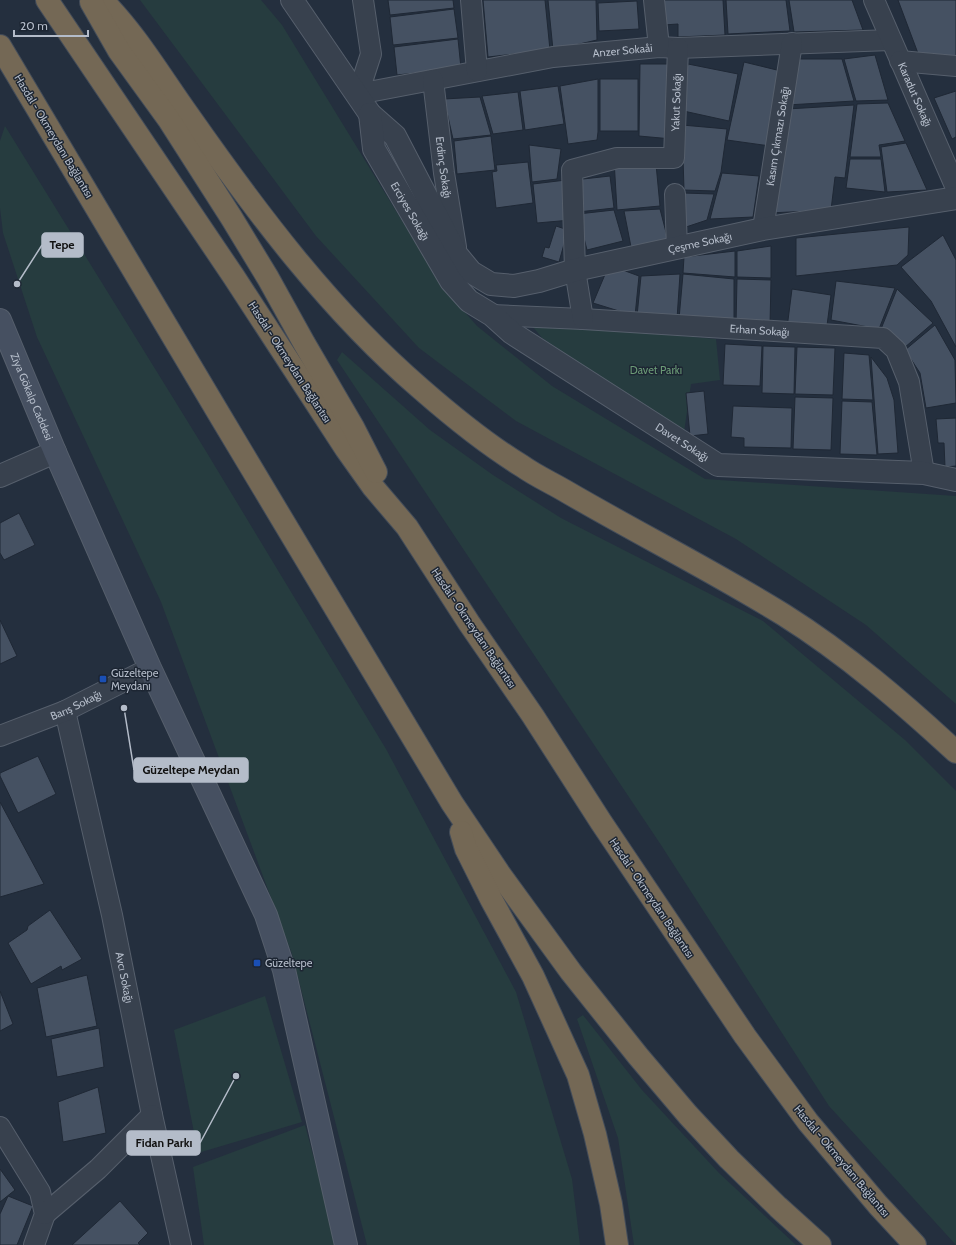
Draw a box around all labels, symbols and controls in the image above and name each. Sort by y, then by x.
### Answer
scale bar [14,12,88,38]
text: 20 m [20,18,48,33]
street label: Anzer Sokaåi [592,41,653,60]
street label: Karadut Sokağı [895,60,935,129]
street label: Hasdal - Okmeydanı Bağlantısı [12,72,96,200]
street label: Yakut Sokağı [668,73,684,133]
street label: Kasım Çıkmazı Sokağı [763,85,792,187]
street label: Erdinç Sokağı [433,136,455,199]
street label: Erciyes Sokağı [388,179,433,243]
street label: Çeşme Sokağı [667,229,733,257]
callout: Tepe [42,233,83,257]
text: Tepe [50,237,75,252]
street label: Hasdal - Okmeydanı Bağlantısı [246,299,334,425]
street label: Erhan Sokağı [729,321,790,339]
street label: Ziya Gökalp Caddesi [8,351,56,442]
park label: Davet Parkı [630,363,682,377]
street label: Davet Sokağı [653,420,712,464]
street label: Hasdal - Okmeydanı Bağlantısı [429,565,519,691]
place label: Güzeltepe Meydanı [111,666,159,693]
marker: Güzeltepe Meydanı [98,674,108,684]
street label: Barış Sokağı [48,687,104,723]
callout: Güzeltepe Meydan [134,758,248,782]
text: Güzeltepe Meydan [142,762,240,777]
street label: Hasdal - Okmeydanı Bağlantısı [607,835,697,961]
street label: Avcı Sokağı [113,951,136,1004]
place label: Güzeltepe [265,956,313,970]
marker: Güzeltepe [252,958,262,968]
street label: Hasdal - Okmeydanı Bağlantısı [791,1102,893,1220]
callout: Fidan Parkı [127,1131,200,1155]
text: Fidan Parkı [136,1135,193,1150]

